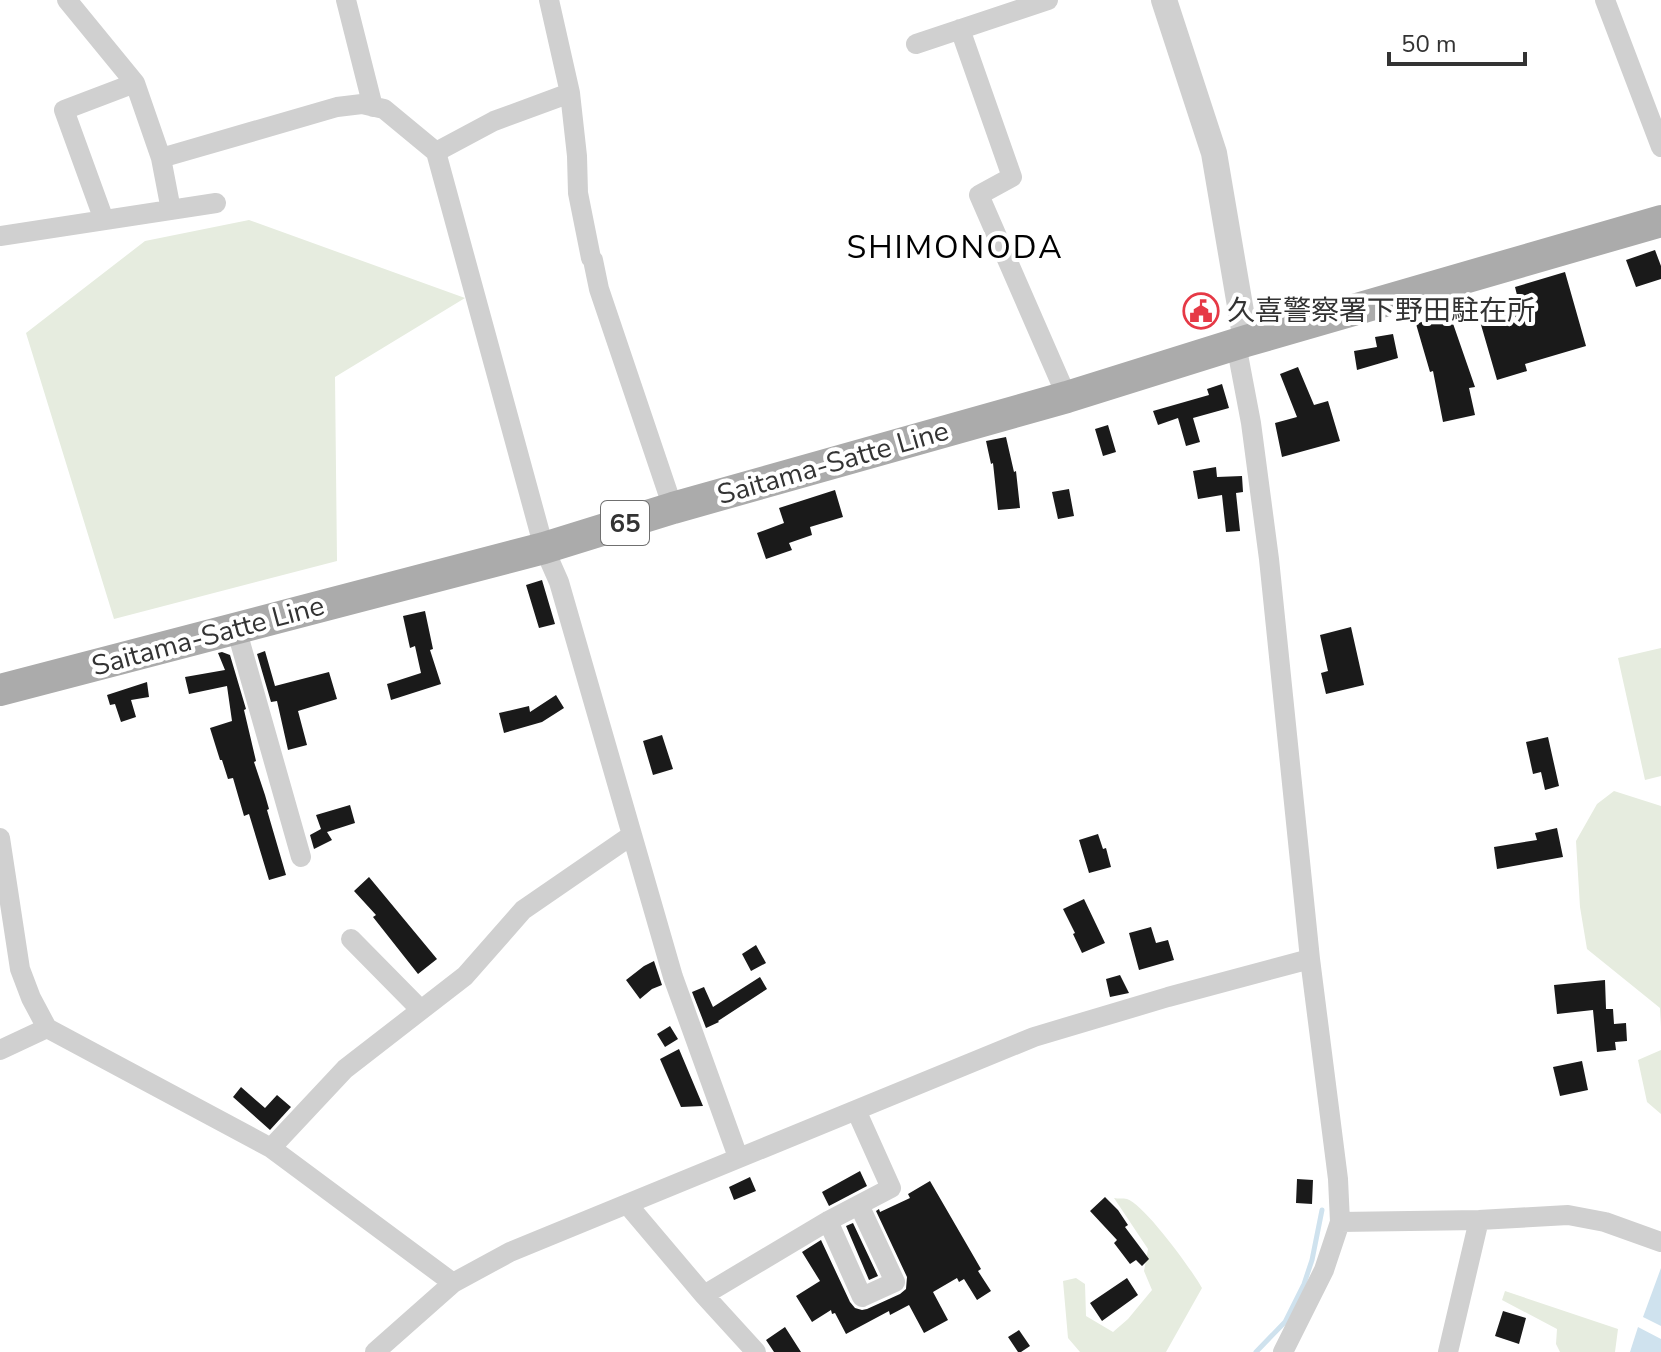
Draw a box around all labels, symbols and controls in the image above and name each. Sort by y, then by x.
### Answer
scale bar [1389,16,1525,66]
text: 50 m [1401,28,1457,60]
district label: SHIMONODA [846,226,1064,269]
public building icon: 久喜警察署下野田駐在所 [1182,292,1220,330]
place label: 久喜警察署下野田駐在所 [1227,292,1535,330]
street label: Saitama-Satte Line [713,412,953,514]
road number: 65 [601,501,649,545]
street label: Saitama-Satte Line [88,587,328,685]

